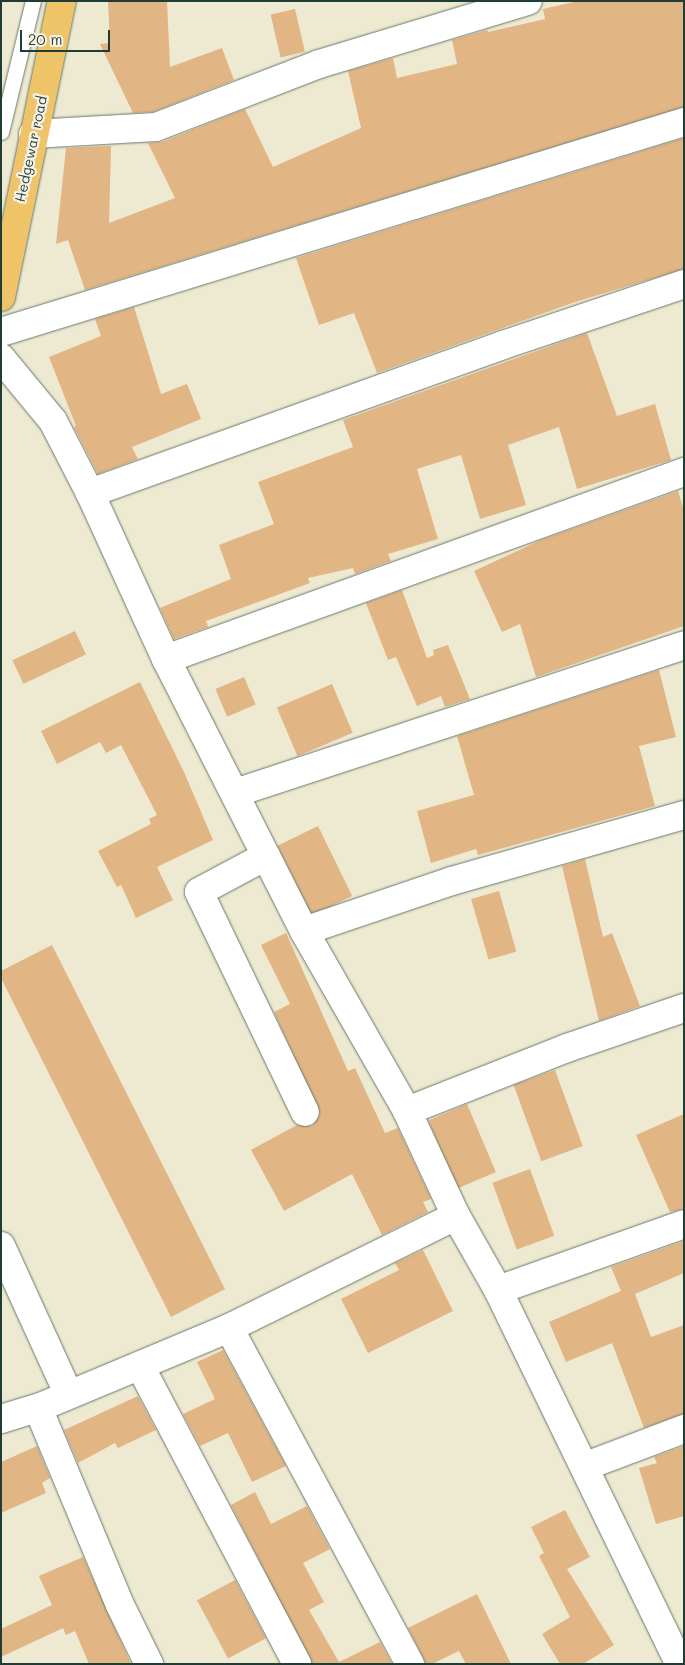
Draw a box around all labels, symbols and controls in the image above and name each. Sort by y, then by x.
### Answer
scale bar [22,20,112,52]
text: 20 m [28,29,62,49]
street label: Hedgewar road [12,94,50,204]

